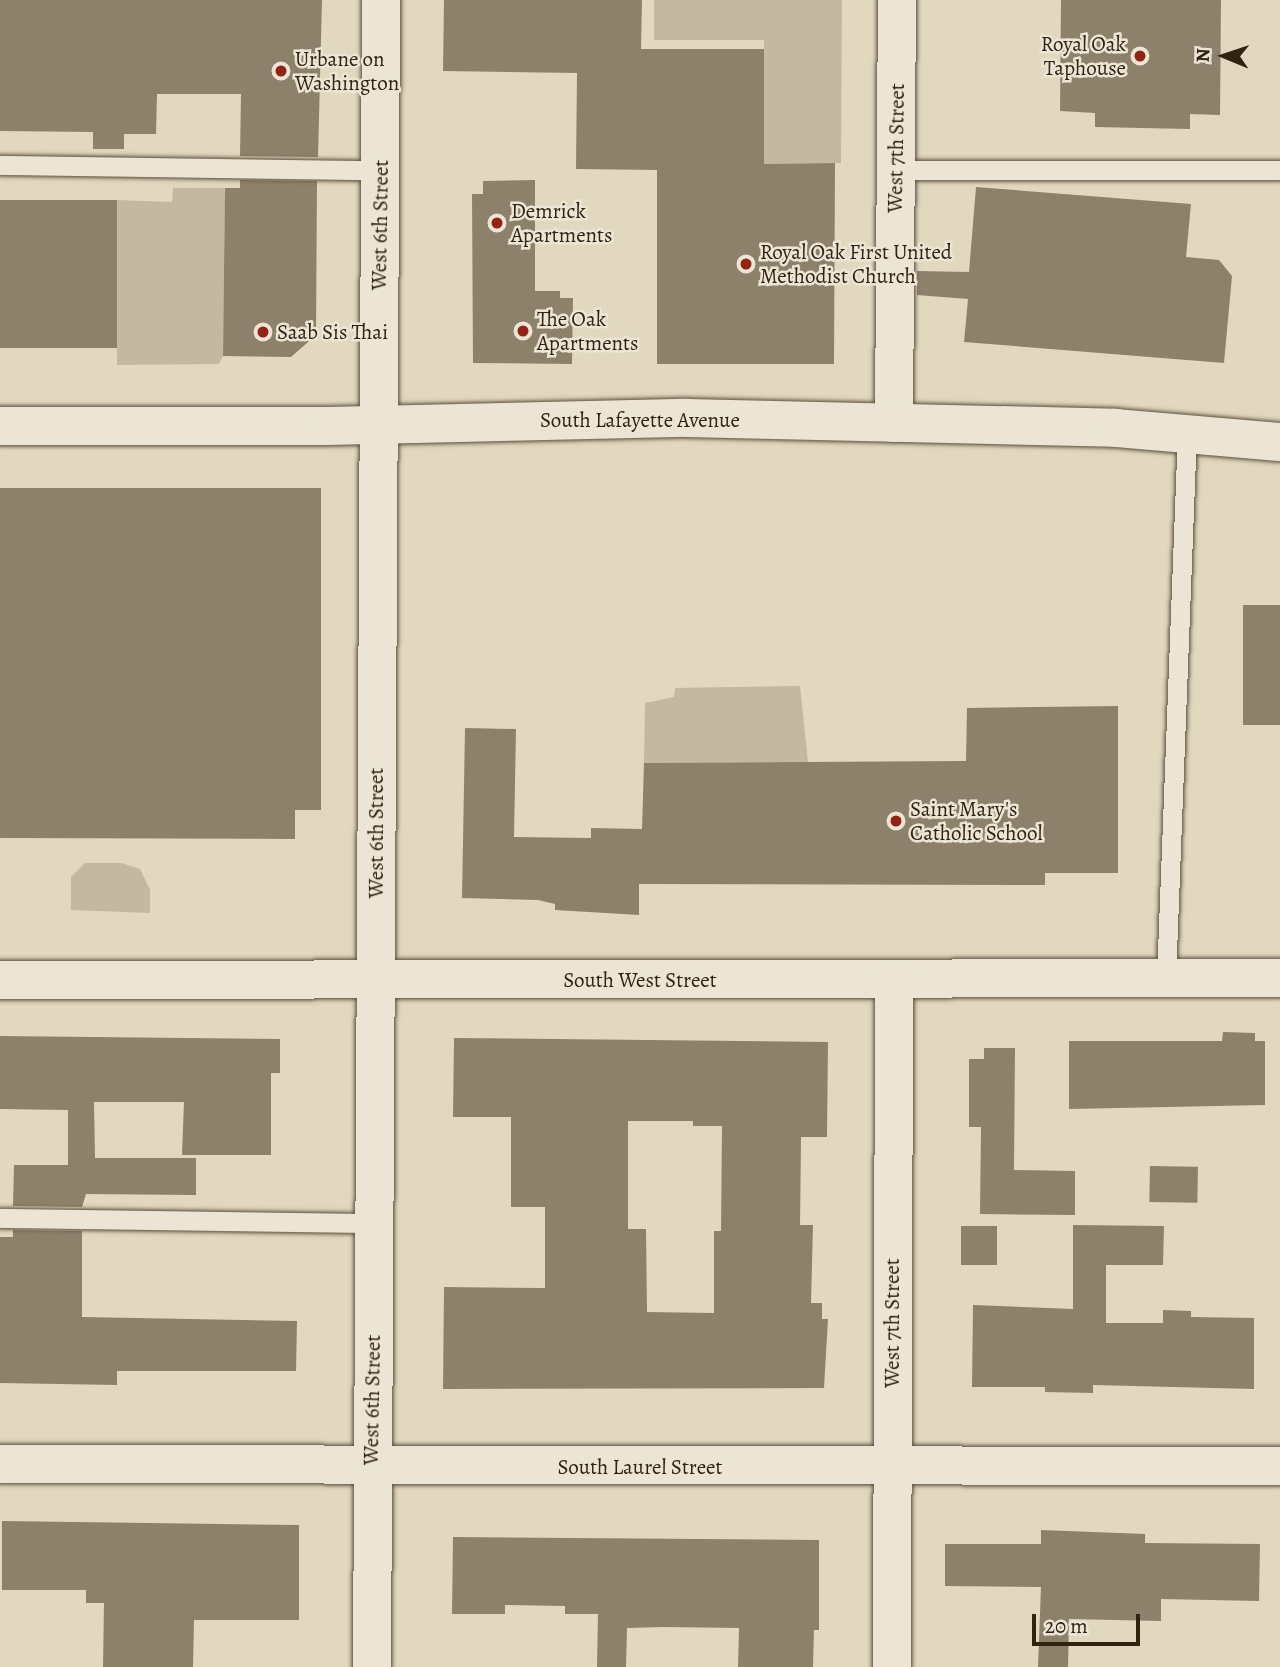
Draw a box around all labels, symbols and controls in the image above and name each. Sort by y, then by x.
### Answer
north arrow [1189,21,1259,91]
place label: Royal Oak Taphouse [1041,31,1126,81]
place label: Urbane on Washington [295,46,399,96]
marker: Royal Oak Taphouse [1132,48,1148,64]
text: N [1190,48,1216,63]
marker: Urbane on Washington [273,63,289,79]
street label: West 7th Street [882,83,910,213]
street label: West 6th Street [366,160,394,290]
place label: Demrick Apartments [511,198,612,248]
marker: Demrick Apartments [489,215,505,231]
place label: Royal Oak First United Methodist Church [760,239,952,289]
marker: Royal Oak First United Methodist Church [738,256,754,272]
place label: The Oak Apartments [537,306,638,356]
place label: Saab Sis Thai [277,319,388,345]
marker: The Oak Apartments [515,323,531,339]
marker: Saab Sis Thai [255,324,271,340]
street label: South Lafayette Avenue [540,407,740,433]
street label: West 6th Street [363,768,389,898]
place label: Saint Mary's Catholic School [910,796,1043,846]
marker: Saint Mary's Catholic School [888,813,904,829]
street label: South West Street [563,967,717,993]
street label: West 7th Street [879,1258,905,1388]
street label: West 6th Street [358,1335,386,1465]
street label: South Laurel Street [558,1454,722,1480]
scale bar [1035,1600,1144,1644]
text: 20 m [1045,1612,1088,1640]

